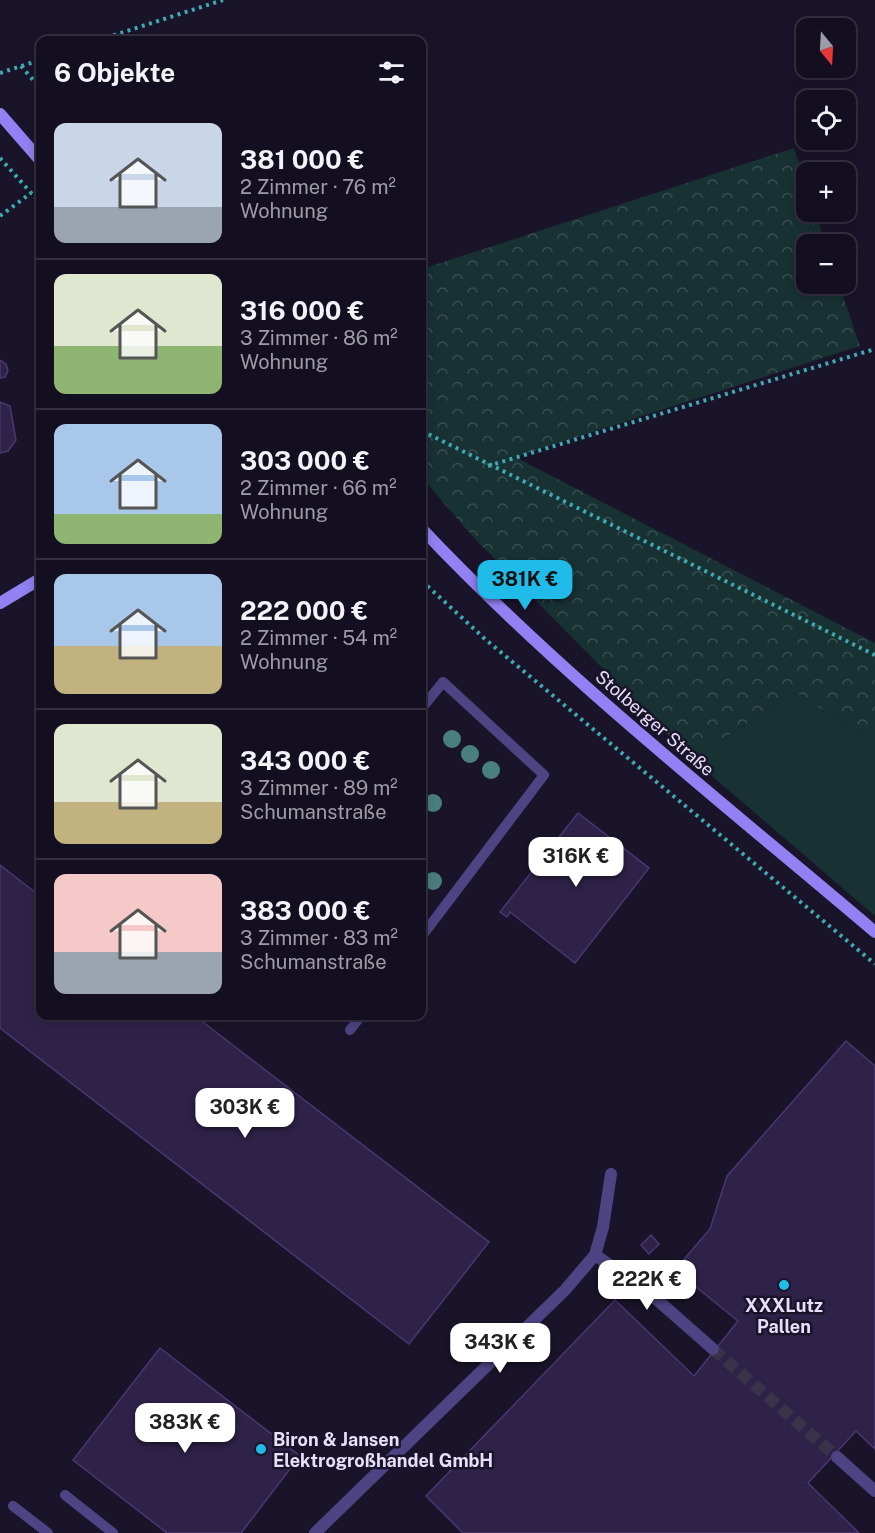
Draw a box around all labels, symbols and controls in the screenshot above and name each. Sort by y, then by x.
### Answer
north arrow [796,18,856,78]
map controls [796,18,856,294]
icon: filters [375,56,408,89]
text: 6 Objekte [54,57,175,88]
button: locate [796,90,856,150]
text: 381 000 € [240,144,365,175]
icon: home [102,147,174,219]
button: + [796,162,856,222]
text: 2 Zimmer · 76 m² [240,175,396,199]
text: Wohnung [240,199,328,223]
button: − [796,234,856,294]
text: 316 000 € [240,295,364,326]
icon: home [102,298,174,370]
text: 3 Zimmer · 86 m² [240,326,398,350]
text: Wohnung [240,350,328,374]
text: 303 000 € [240,445,370,476]
icon: home [102,448,174,520]
text: 2 Zimmer · 66 m² [240,476,396,500]
text: Wohnung [240,500,328,524]
pin: 381K € [476,560,574,611]
text: 381K € [491,567,559,591]
text: 222 000 € [240,595,368,626]
icon: home [102,598,174,670]
text: 2 Zimmer · 54 m² [240,626,397,650]
text: Wohnung [240,650,328,674]
street label: Stolberger Straße [591,666,719,780]
text: 343 000 € [240,745,370,776]
icon: home [102,748,174,820]
text: 3 Zimmer · 89 m² [240,776,398,800]
text: Schumanstraße [240,800,386,824]
pin: 316K € [527,837,625,888]
text: 316K € [543,844,609,868]
text: 383 000 € [240,895,371,926]
icon: home [102,898,174,970]
text: 3 Zimmer · 83 m² [240,926,398,950]
text: Schumanstraße [240,950,386,974]
pin: 303K € [196,1088,294,1139]
text: 303K € [209,1095,281,1119]
pin: 222K € [598,1260,696,1311]
text: 222K € [612,1267,682,1291]
marker: XXXLutz Pallen [777,1278,791,1292]
place label: XXXLutz Pallen [745,1295,823,1337]
pin: 343K € [451,1323,549,1374]
text: 343K € [464,1330,536,1354]
pin: 383K € [136,1403,234,1454]
text: 383K € [149,1410,221,1434]
place label: Biron & Jansen Elektrogroßhandel GmbH [273,1429,493,1471]
marker: Biron & Jansen Elektrogroßhandel GmbH [254,1442,268,1456]

